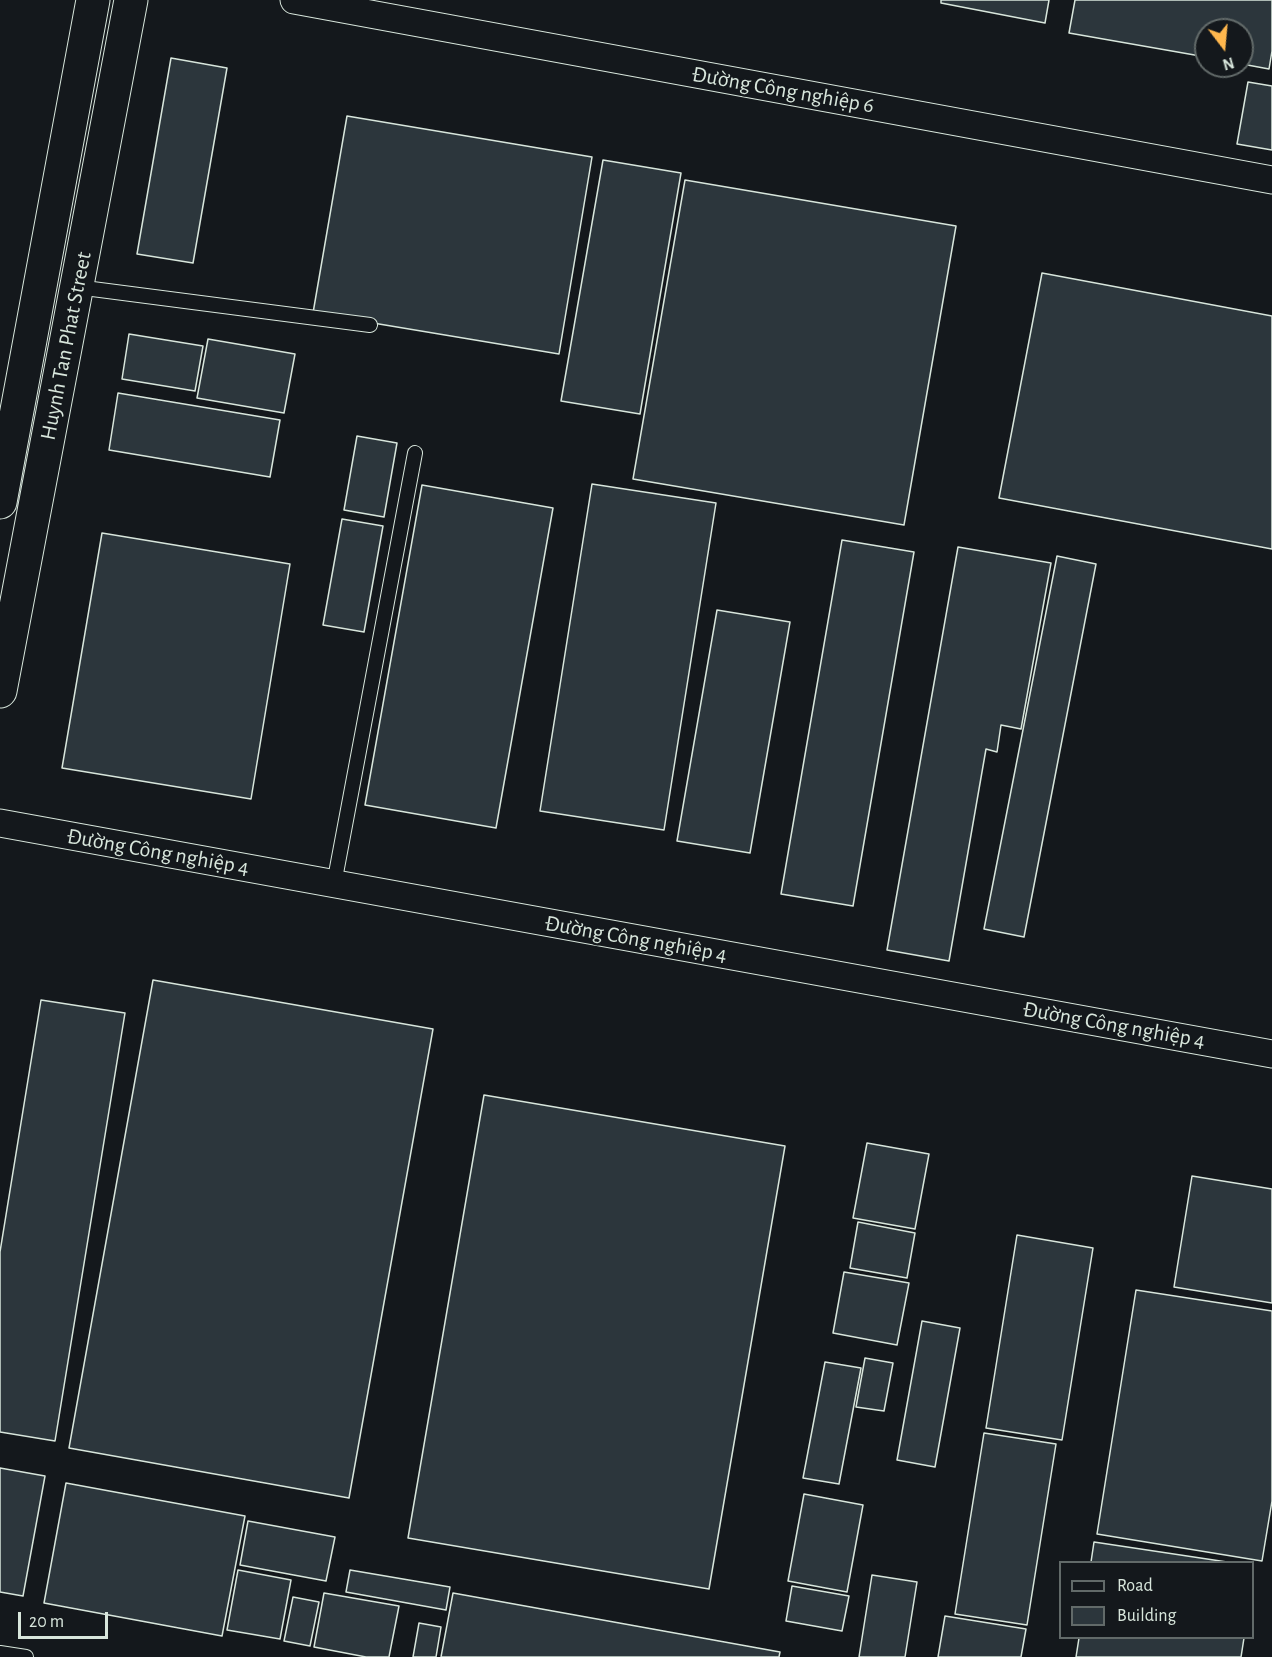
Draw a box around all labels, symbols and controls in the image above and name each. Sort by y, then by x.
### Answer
north arrow [1194,18,1254,78]
text: N [1221,54,1236,73]
street label: Đường Công nghiệp 6 [690,61,876,119]
street label: Huynh Tan Phat Street [35,250,97,442]
street label: Đường Công nghiệp 4 [65,823,251,881]
street label: Đường Công nghiệp 4 [543,910,729,968]
street label: Đường Công nghiệp 4 [1021,996,1207,1054]
legend [1059,1561,1254,1639]
text: Road [1117,1577,1153,1595]
scale bar [21,1600,111,1638]
text: Building [1117,1607,1176,1625]
text: 20 m [29,1613,64,1631]

